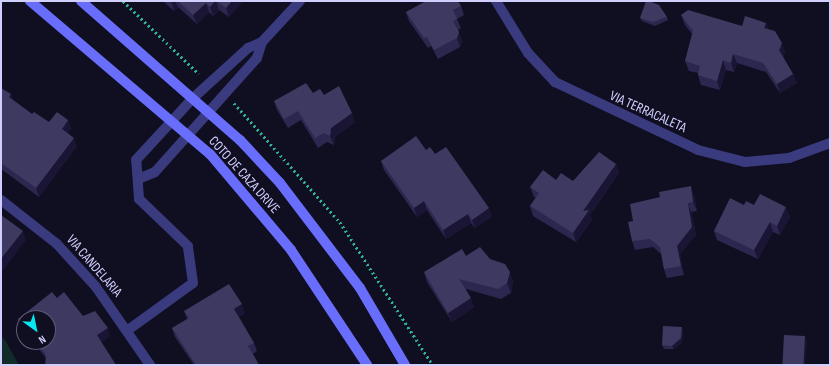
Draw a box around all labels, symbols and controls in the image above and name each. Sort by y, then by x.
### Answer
street label: VIA TERRACALETA [607,88,689,136]
street label: COTO DE CAZA DRIVE [205,133,283,217]
street label: VIA CANDELARIA [63,232,125,300]
north arrow [16,310,56,350]
text: N [36,333,48,347]

